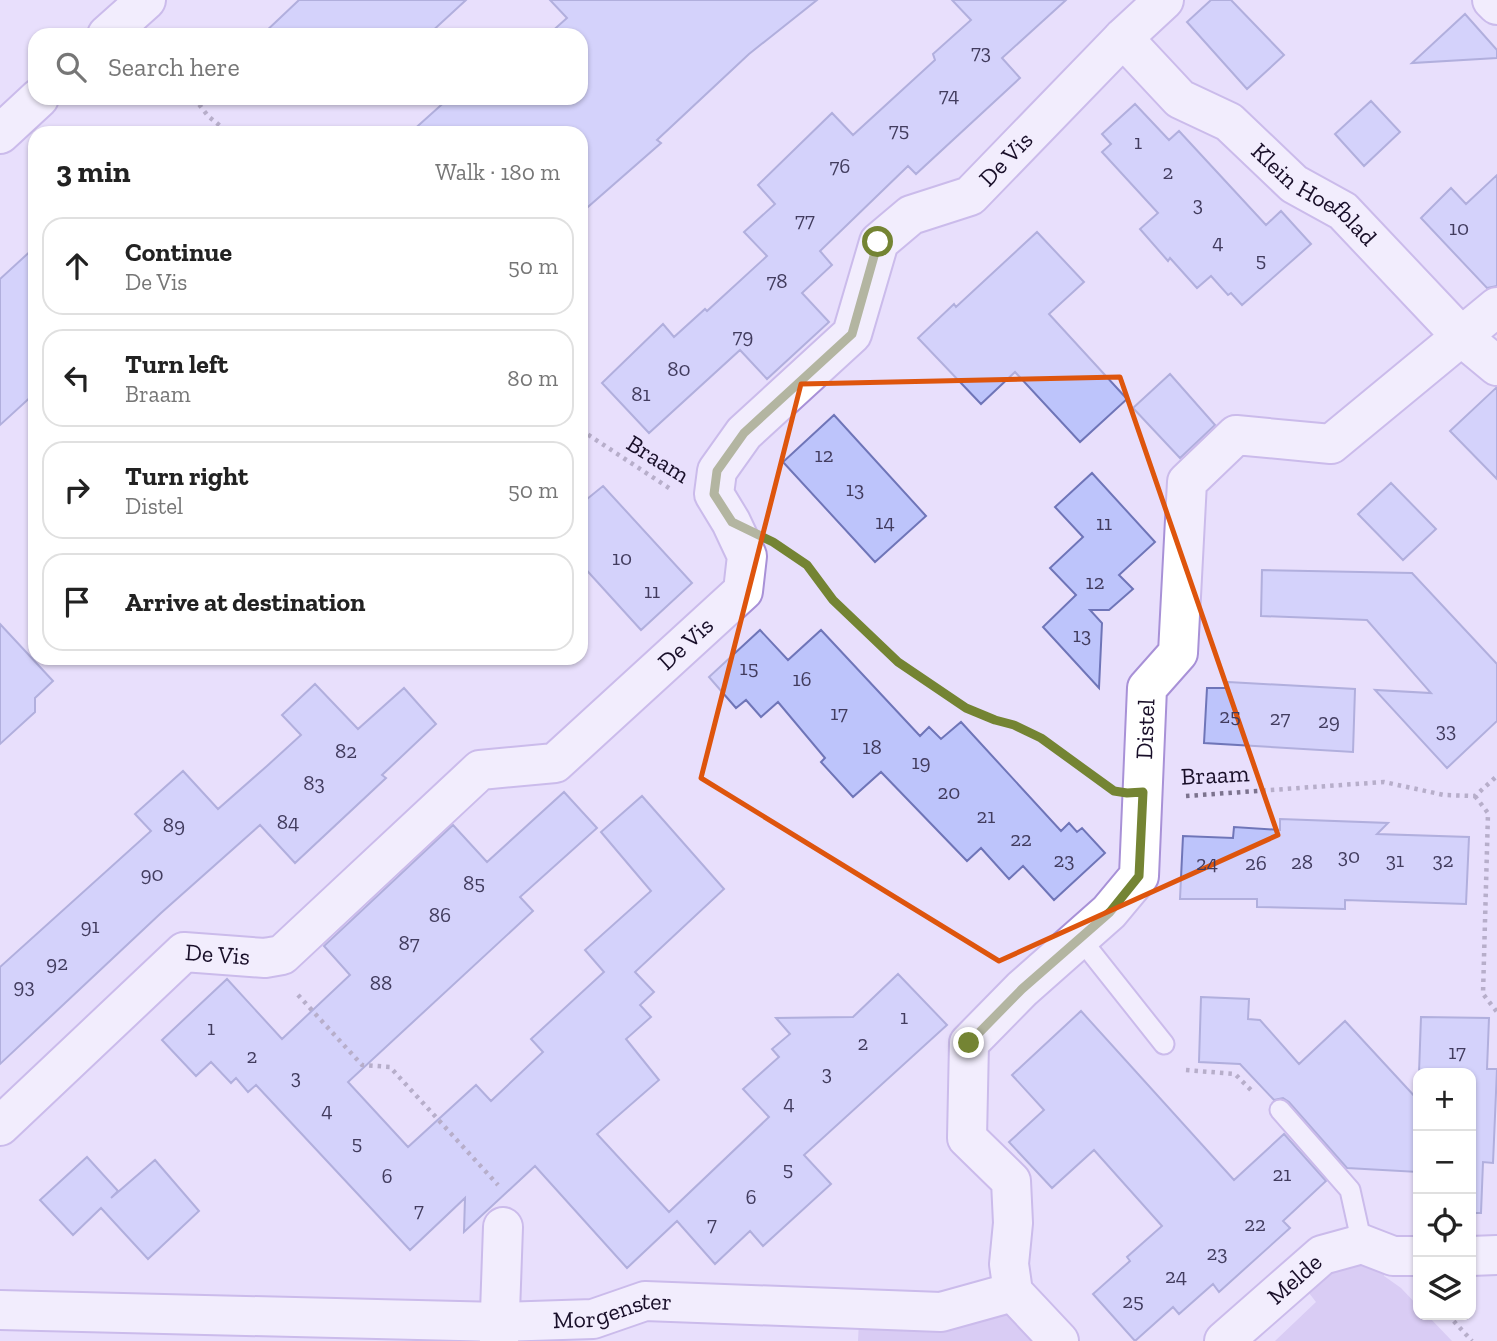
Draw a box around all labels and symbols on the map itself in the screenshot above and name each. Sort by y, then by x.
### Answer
house number: 73 [971,39,991,64]
house number: 74 [939,82,959,107]
house number: 75 [889,117,909,142]
street label: De Vis [972,125,1039,192]
house number: 1 [1134,129,1142,154]
street label: Klein Hoefblad [1246,136,1383,252]
house number: 76 [829,153,851,178]
house number: 2 [1163,159,1173,184]
house number: 3 [1193,191,1203,216]
house number: 77 [795,207,815,232]
house number: 10 [1449,215,1469,240]
route start [862,226,893,257]
house number: 4 [1212,229,1224,254]
house number: 5 [1256,247,1266,272]
house number: 78 [766,268,788,293]
house number: 79 [732,323,754,348]
house number: 80 [667,356,691,381]
house number: 81 [631,381,651,406]
street label: Braam [622,428,695,489]
house number: 12 [815,442,833,467]
house number: 13 [846,476,864,501]
house number: 14 [875,509,895,534]
house number: 11 [1096,510,1112,535]
house number: 10 [612,545,632,570]
house number: 12 [1086,569,1104,594]
house number: 11 [644,578,660,603]
street label: De Vis [651,610,719,676]
house number: 13 [1073,622,1091,647]
house number: 15 [740,655,758,680]
house number: 16 [792,666,812,691]
street label: Distel [1129,698,1161,760]
house number: 17 [830,700,848,725]
house number: 25 [1219,703,1241,728]
house number: 27 [1270,705,1290,730]
house number: 29 [1318,708,1340,733]
house number: 33 [1436,717,1456,742]
house number: 18 [862,734,882,759]
house number: 82 [335,738,357,763]
house number: 19 [911,749,931,774]
street label: Braam [1180,758,1250,791]
house number: 83 [303,770,325,795]
house number: 20 [938,779,960,804]
house number: 21 [977,803,995,828]
house number: 84 [277,809,299,834]
house number: 89 [163,812,185,837]
house number: 22 [1010,826,1032,851]
house number: 30 [1338,843,1360,868]
house number: 23 [1053,847,1075,872]
house number: 31 [1386,847,1404,872]
house number: 32 [1432,847,1454,872]
house number: 28 [1291,849,1313,874]
house number: 24 [1196,850,1218,875]
house number: 26 [1245,850,1267,875]
house number: 90 [140,861,164,886]
house number: 85 [463,870,485,895]
house number: 86 [429,902,451,927]
house number: 91 [80,913,100,938]
house number: 87 [398,930,420,955]
street label: De Vis [184,937,251,971]
house number: 92 [46,950,68,975]
house number: 88 [370,970,392,995]
house number: 93 [13,973,35,998]
house number: 1 [900,1004,908,1029]
house number: 1 [207,1015,215,1040]
route end [953,1027,984,1058]
house number: 2 [858,1030,868,1055]
house number: 17 [1448,1039,1466,1064]
house number: 2 [247,1043,257,1068]
house number: 3 [822,1060,832,1085]
house number: 3 [291,1064,301,1089]
house number: 4 [783,1090,795,1115]
house number: 4 [321,1097,333,1122]
house number: 5 [352,1130,362,1155]
house number: 5 [783,1156,793,1181]
house number: 21 [1273,1161,1291,1186]
house number: 6 [381,1163,393,1188]
house number: 6 [745,1184,757,1209]
house number: 7 [414,1197,424,1222]
house number: 7 [707,1211,717,1236]
house number: 22 [1244,1211,1266,1236]
house number: 23 [1206,1240,1228,1265]
street label: Melde [1261,1247,1327,1310]
house number: 24 [1165,1263,1187,1288]
street label: Morgenster [552,1286,672,1334]
house number: 25 [1122,1288,1144,1313]

